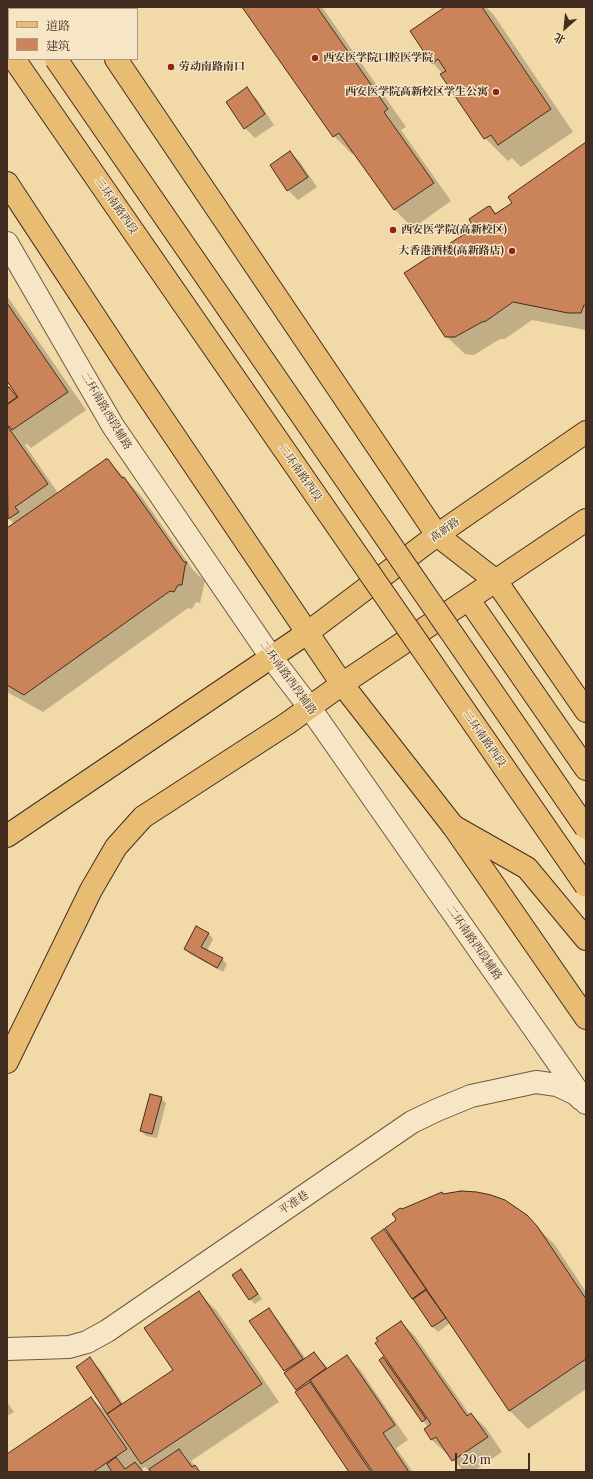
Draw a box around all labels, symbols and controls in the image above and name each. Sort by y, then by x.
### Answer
legend [8,8,138,60]
north arrow [545,8,585,48]
text: 道路 [46,18,70,33]
text: 北 [551,30,568,47]
text: 建筑 [46,38,70,53]
place label: 西安医学院口腔医学院 [323,51,433,65]
marker: 西安医学院口腔医学院 [310,53,320,63]
place label: 劳动南路南口 [179,60,245,74]
marker: 劳动南路南口 [166,62,176,72]
place label: 西安医学院高新校区学生公寓 [345,85,488,99]
marker: 西安医学院高新校区学生公寓 [491,87,501,97]
street label: 二环南路西段 [92,175,140,237]
place label: 西安医学院(高新校区) [401,223,507,237]
marker: 西安医学院(高新校区) [388,225,398,235]
place label: 大香港酒楼(高新路店) [398,244,504,258]
marker: 大香港酒楼(高新路店) [507,246,517,256]
street label: 二环南路西段辅路 [78,370,134,452]
street label: 二环南路西段 [276,442,324,504]
street label: 高新路 [428,515,462,545]
street label: 二环南路西段辅路 [257,639,319,717]
street label: 二环南路西段 [460,708,508,770]
street label: 二环南路西段辅路 [443,903,505,983]
street label: 平准巷 [277,1188,311,1218]
scale bar [457,1445,532,1471]
text: 20 m [462,1452,491,1467]

